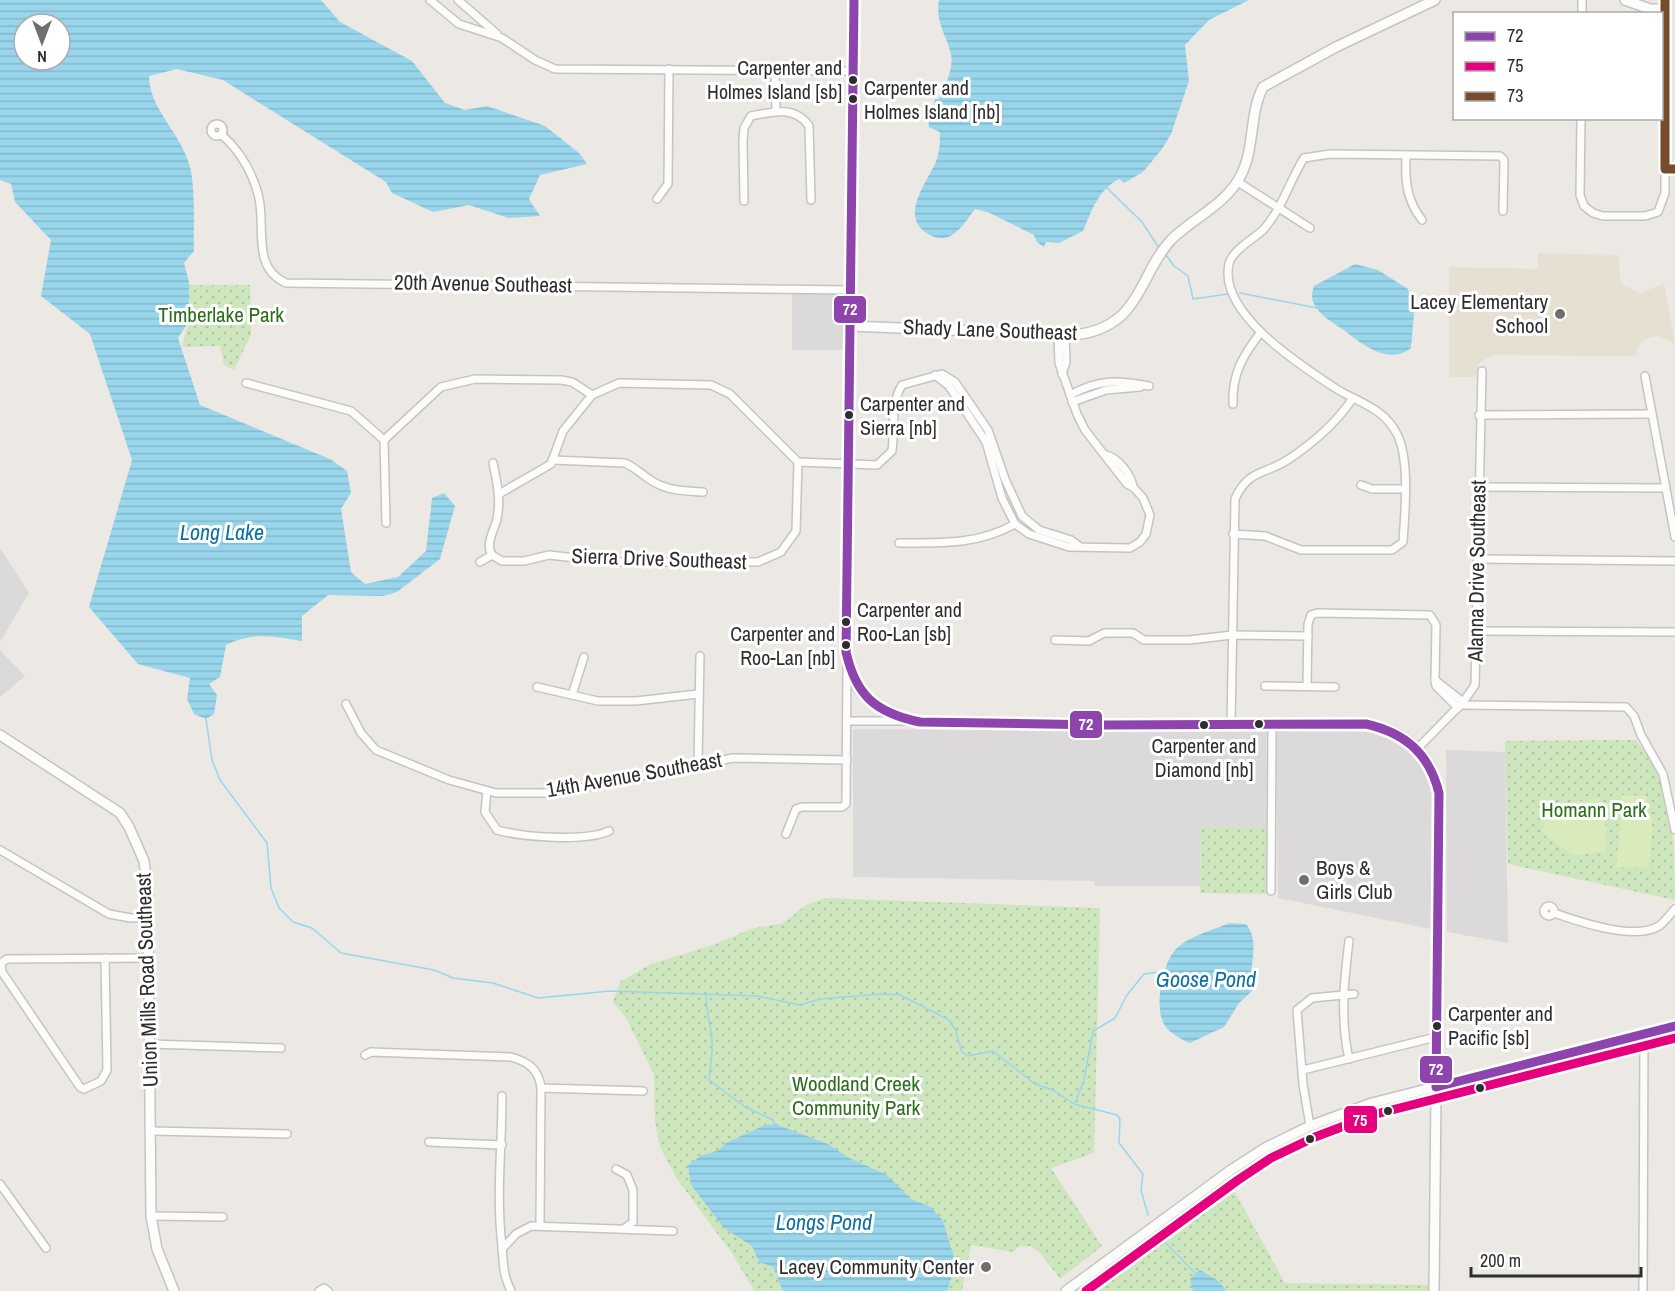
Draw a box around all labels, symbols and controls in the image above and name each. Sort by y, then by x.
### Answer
north arrow [12,12,72,72]
legend [1453,12,1663,120]
text: 72 [1507,23,1523,48]
text: N [37,46,47,68]
text: 75 [1507,53,1523,78]
place label: Carpenter and Holmes Island [sb] [707,54,842,105]
marker: Carpenter and Holmes Island [sb] [847,74,859,86]
place label: Carpenter and Holmes Island [nb] [864,74,1000,125]
text: 73 [1507,83,1523,108]
marker: Carpenter and Holmes Island [nb] [847,93,859,105]
street label: 20th Avenue Southeast [394,267,572,300]
place label: Lacey Elementary School [1410,287,1548,340]
line badge: 72 [833,295,867,324]
text: 72 [843,298,857,320]
park label: Timberlake Park [158,300,284,329]
marker: Lacey Elementary School [1553,307,1567,321]
street label: Shady Lane Southeast [902,312,1078,347]
place label: Carpenter and Sierra [nb] [860,390,965,441]
marker: Carpenter and Sierra [nb] [843,409,855,421]
street label: Alanna Drive Southeast [1460,480,1493,663]
water label: Long Lake [180,517,264,547]
street label: Sierra Drive Southeast [571,541,747,576]
place label: Carpenter and Roo-Lan [sb] [857,596,962,647]
marker: Carpenter and Roo-Lan [sb] [840,616,852,628]
place label: Carpenter and Roo-Lan [nb] [730,620,835,671]
marker: Carpenter and Roo-Lan [nb] [840,639,852,651]
line badge: 72 [1069,710,1103,739]
text: 72 [1079,713,1093,735]
unlabelled marker [1253,718,1265,730]
marker: Carpenter and Diamond [nb] [1198,719,1210,731]
place label: Carpenter and Diamond [nb] [1152,732,1256,783]
street label: 14th Avenue Southeast [544,745,724,804]
park label: Homann Park [1541,795,1647,824]
place label: Boys & Girls Club [1316,853,1393,906]
street label: Union Mills Road Southeast [128,872,165,1088]
marker: Boys & Girls Club [1297,873,1311,887]
water label: Goose Pond [1156,964,1257,994]
place label: Carpenter and Pacific [sb] [1448,1000,1553,1051]
marker: Carpenter and Pacific [sb] [1431,1020,1443,1032]
line badge: 72 [1419,1055,1453,1084]
text: 72 [1429,1058,1443,1080]
park label: Woodland Creek Community Park [792,1069,920,1122]
unlabelled marker [1474,1082,1486,1094]
line badge: 75 [1343,1105,1378,1134]
unlabelled marker [1382,1105,1394,1117]
text: 75 [1353,1109,1367,1131]
unlabelled marker [1304,1133,1316,1145]
water label: Longs Pond [776,1207,873,1237]
scale bar [1471,1240,1640,1278]
text: 200 m [1480,1248,1521,1273]
place label: Lacey Community Center [779,1252,974,1281]
marker: Lacey Community Center [979,1260,993,1274]

